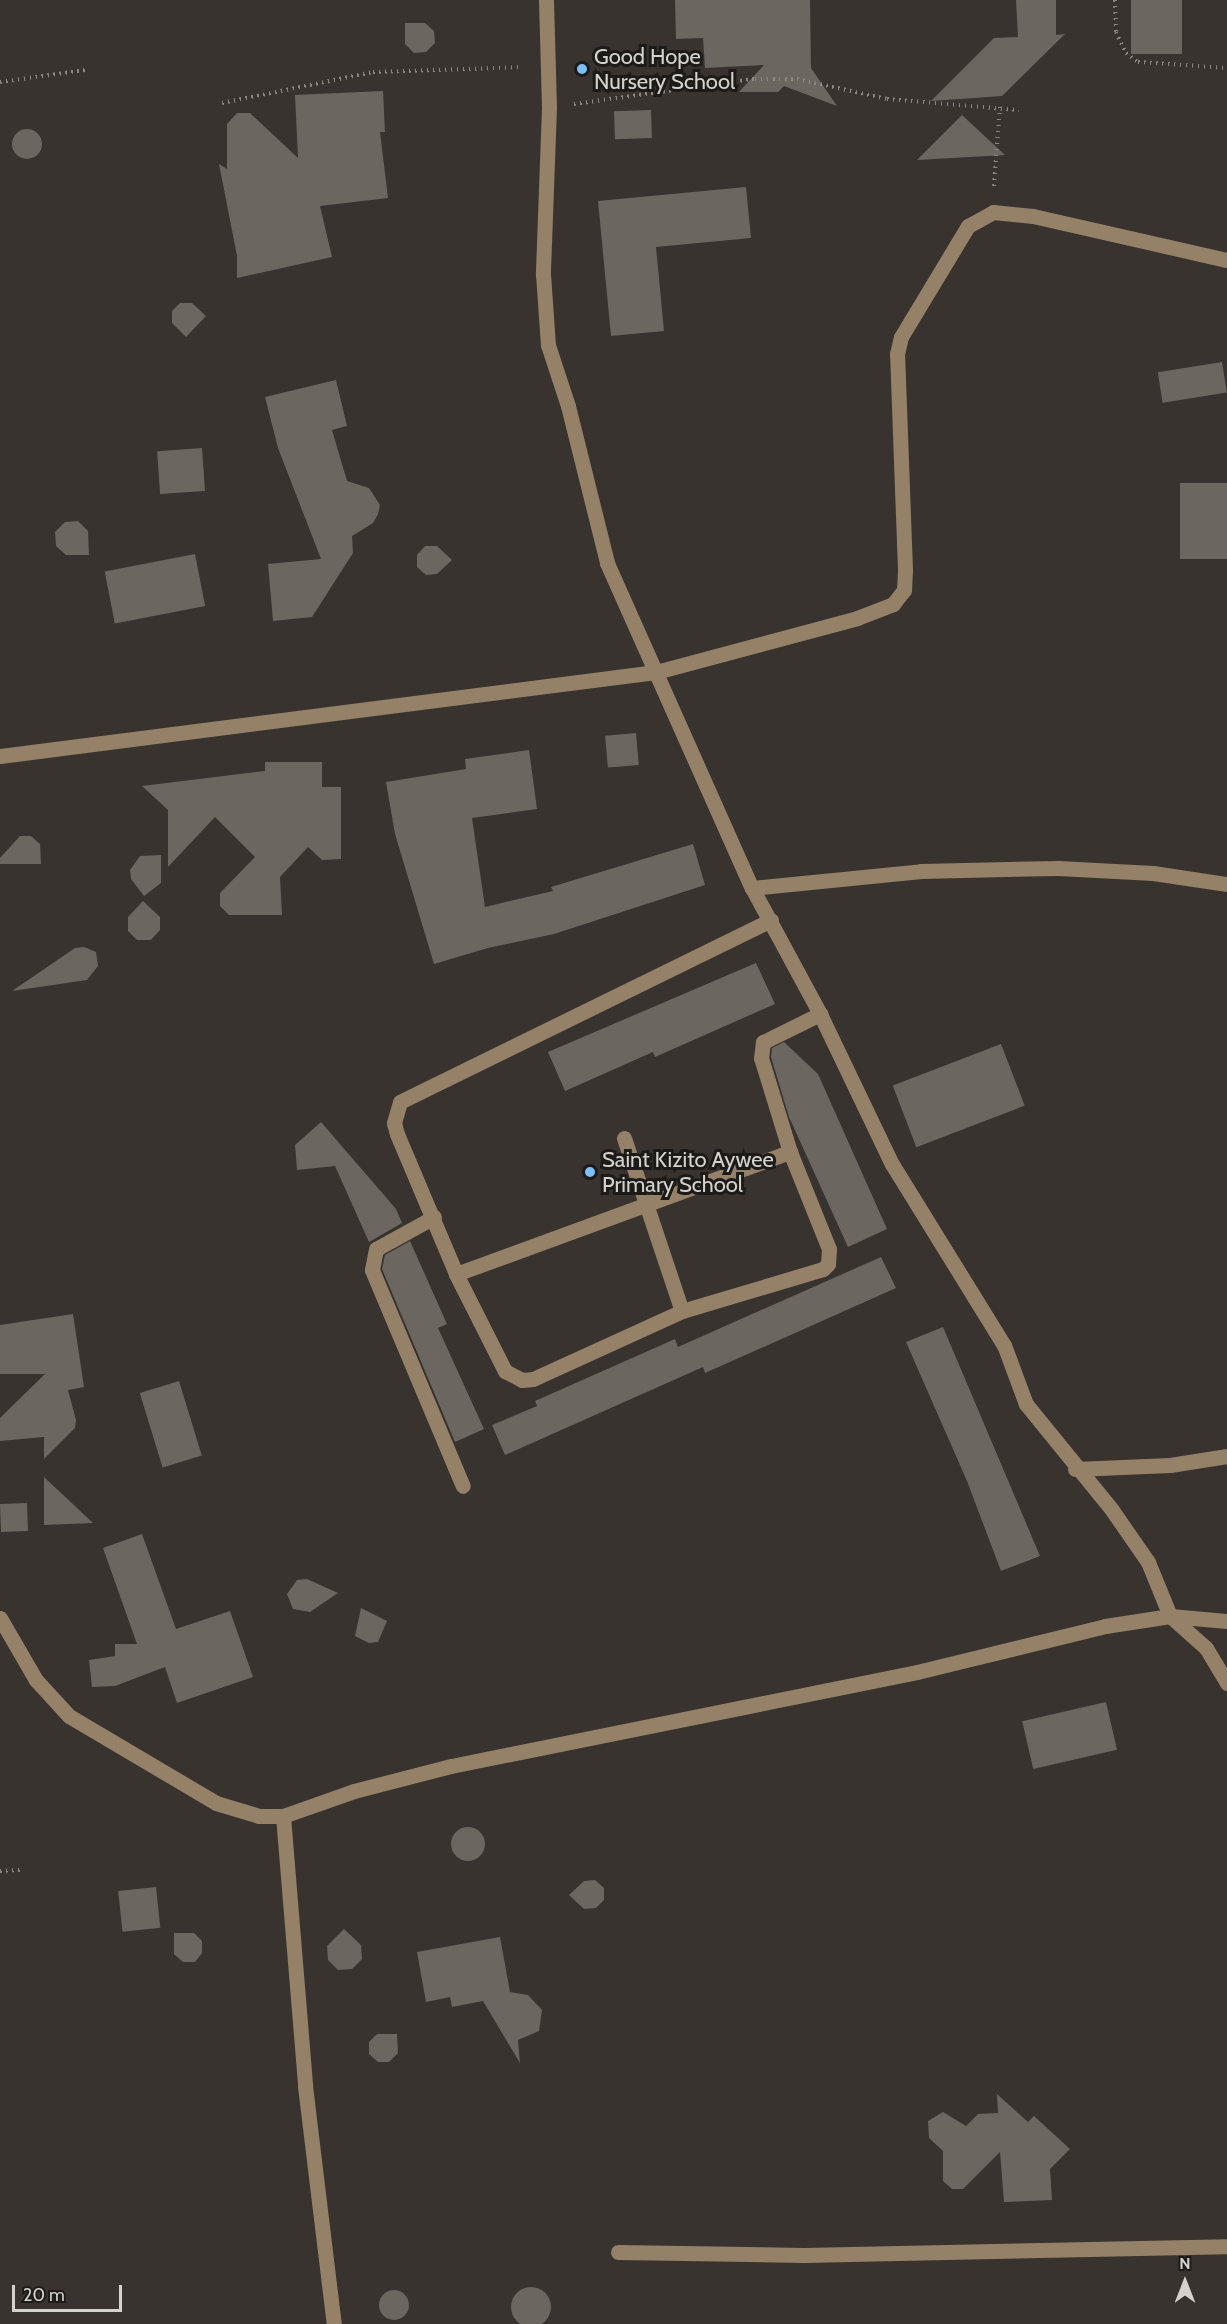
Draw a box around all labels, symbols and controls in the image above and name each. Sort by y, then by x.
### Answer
place label: Good Hope Nursery School [594,43,735,94]
marker: Good Hope Nursery School [575,62,589,76]
place label: Saint Kizito Aywee Primary School [602,1146,774,1198]
marker: Saint Kizito Aywee Primary School [583,1165,597,1179]
north arrow [1155,2252,1215,2312]
text: N [1179,2254,1191,2273]
scale bar [15,2273,124,2311]
text: 20 m [23,2284,65,2306]

